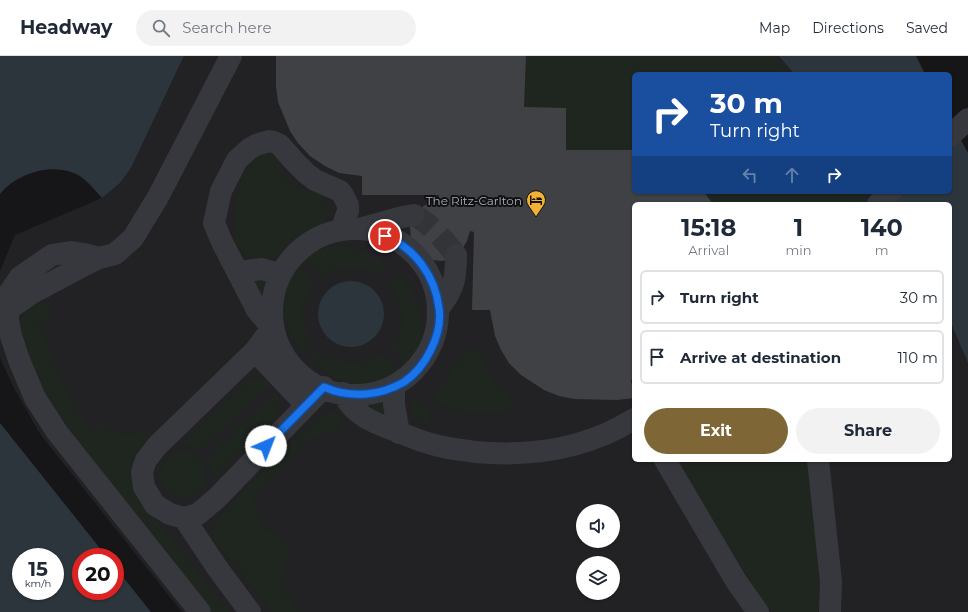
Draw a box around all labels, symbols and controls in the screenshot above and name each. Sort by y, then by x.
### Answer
search box [136,10,416,46]
text: Headway [20,16,112,39]
icon: search [150,17,172,39]
text: Search here [182,18,272,37]
text: Map [759,19,790,37]
text: Directions [812,19,884,37]
text: Saved [906,19,948,37]
text: 30 m [710,86,783,120]
icon: right [644,88,696,140]
text: Turn right [710,120,800,142]
icon: left [739,164,761,186]
icon: ahead [781,164,803,186]
icon: right [823,164,845,186]
hotel icon: The Ritz-Carlton [525,189,547,217]
place label: The Ritz-Carlton [426,193,522,208]
text: 15:18 [681,213,736,242]
text: 1 [794,213,803,242]
text: 140 [861,213,903,242]
pin [368,219,402,253]
icon: arrive [374,225,396,247]
text: Arrival [688,242,729,258]
text: min [785,242,812,258]
text: m [875,242,889,258]
icon: right [646,286,668,308]
text: Turn right [680,288,759,307]
text: 30 m [900,288,938,307]
icon: arrive [646,346,668,368]
text: Arrive at destination [680,348,841,367]
text: 110 m [897,348,938,367]
button: Exit [644,408,788,454]
button: Share [796,408,940,454]
position arrow [245,425,287,467]
map controls [576,504,620,600]
button: sound [576,504,620,548]
speed limit sign: 20 [72,548,124,600]
button: layers [576,556,620,600]
text: 15 [28,557,48,581]
text: km/h [25,577,51,590]

